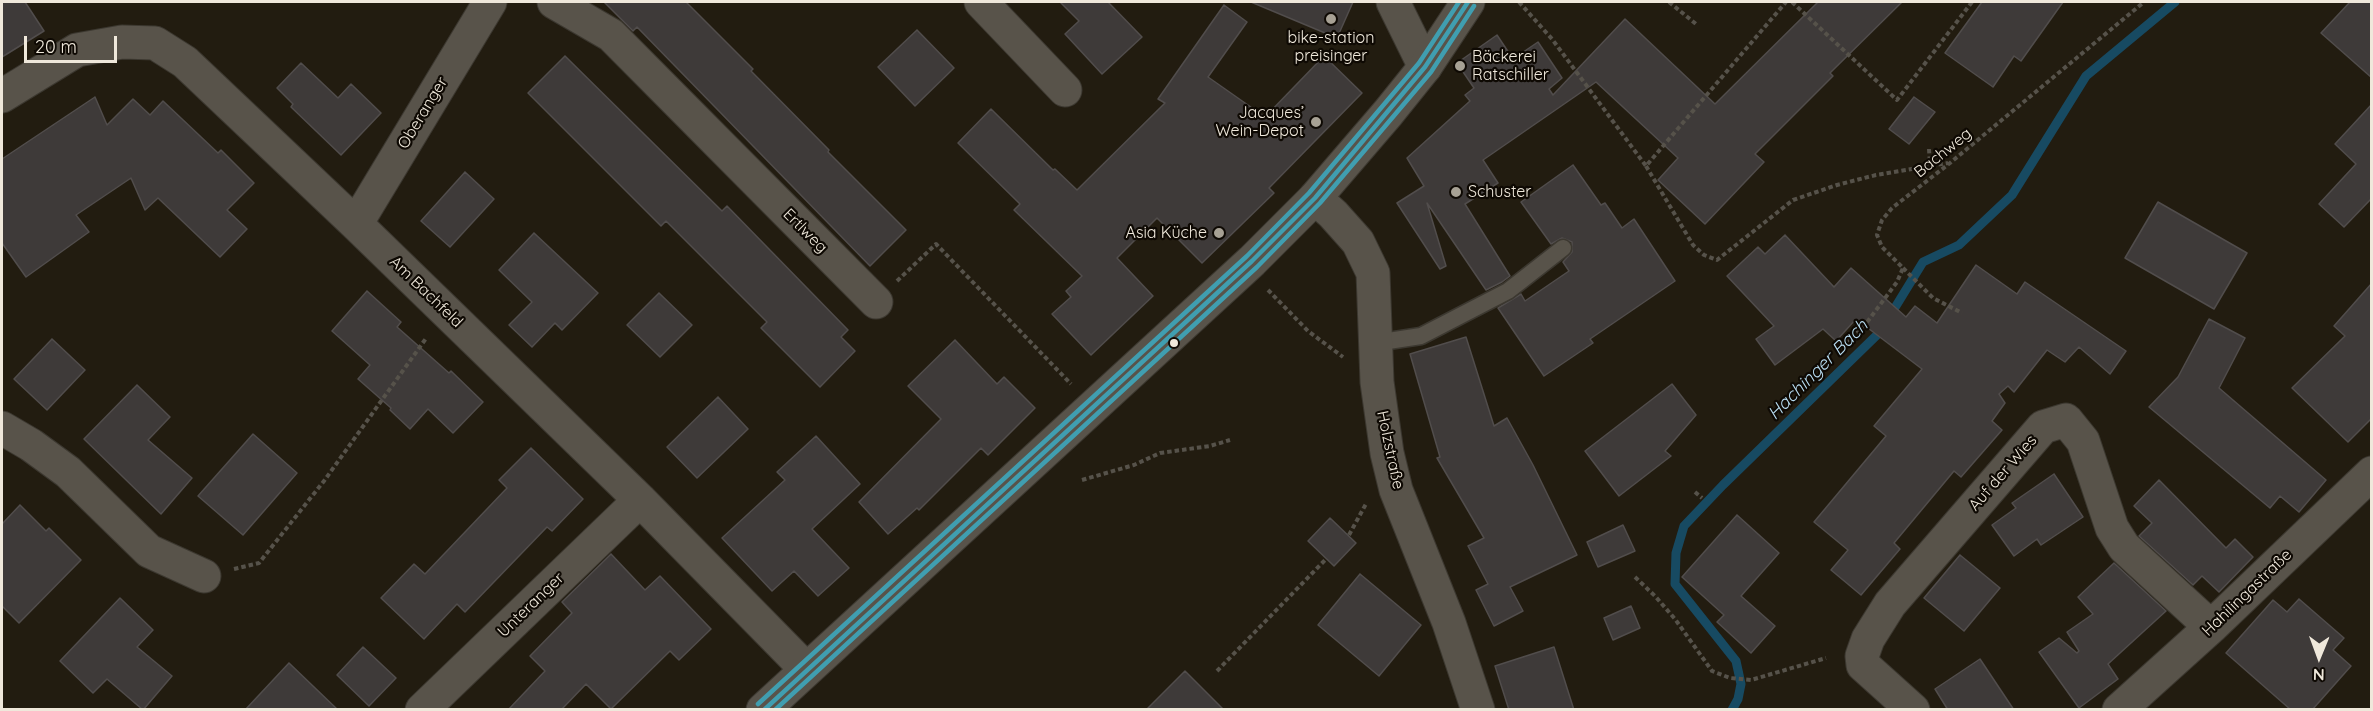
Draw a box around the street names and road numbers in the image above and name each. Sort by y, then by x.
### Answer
street label: Oberanger [394,73,452,153]
street label: Bachweg [1910,124,1976,182]
street label: Ertlweg [779,205,831,257]
street label: Am Bachfeld [385,252,467,332]
street label: Holzstraße [1372,409,1408,491]
street label: Auf der Wies [1965,431,2041,515]
street label: Hahilingastraße [2198,545,2296,641]
street label: Unteranger [494,569,568,641]

